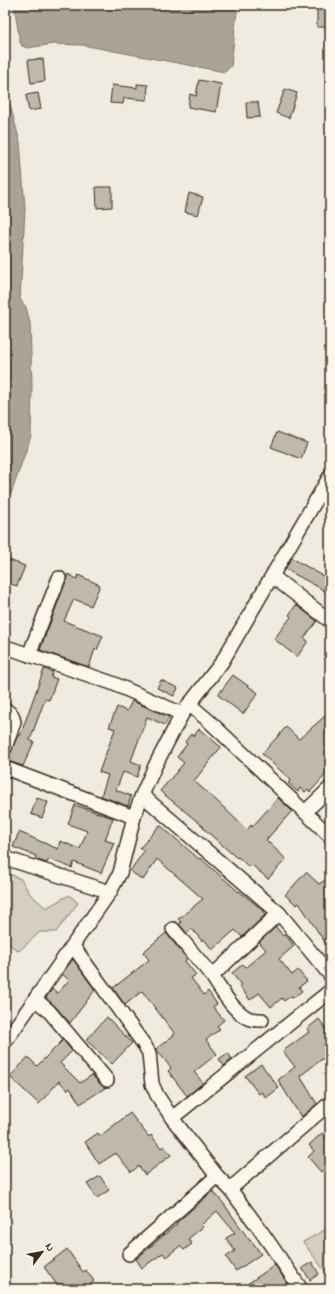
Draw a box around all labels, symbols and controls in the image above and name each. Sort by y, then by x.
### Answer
north arrow [22,1232,62,1272]
text: N [41,1240,58,1255]

